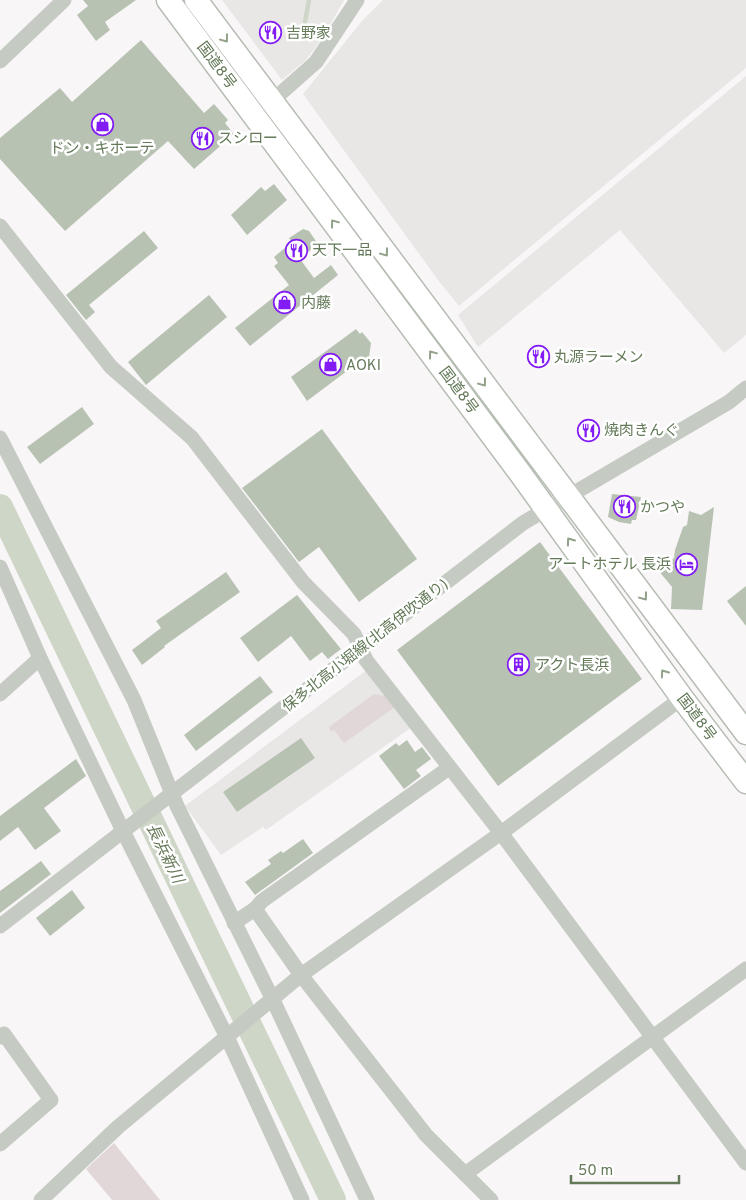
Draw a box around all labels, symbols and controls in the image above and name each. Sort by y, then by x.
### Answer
restaurant icon: 吉野家 [258,21,282,45]
place label: 吉野家 [286,25,331,44]
one-way arrow [219,33,228,43]
street label: 国道8号 [192,39,240,93]
shop icon: ドン・キホーテ [90,113,114,137]
restaurant icon: スシロー [190,126,214,150]
place label: スシロー [218,130,278,149]
place label: ドン・キホーテ [49,140,155,159]
one-way arrow [332,220,340,229]
restaurant icon: 天下一品 [284,238,308,262]
place label: 天下一品 [312,242,372,261]
one-way arrow [380,247,388,256]
shop icon: 内藤 [273,291,297,315]
place label: 内藤 [301,295,331,314]
restaurant icon: 丸源ラーメン [526,345,550,369]
place label: 丸源ラーメン [554,349,643,368]
one-way arrow [429,351,437,360]
shop icon: AOKI [318,353,342,377]
place label: AOKI [346,357,381,376]
street label: 国道8号 [434,364,482,418]
one-way arrow [477,377,486,387]
restaurant icon: 焼肉きんぐ [576,418,600,442]
place label: 焼肉きんぐ [604,422,679,441]
restaurant icon: かつや [612,495,636,519]
place label: かつや [640,499,685,518]
one-way arrow [567,537,576,547]
hotel icon: アートホテル 長浜 [675,552,699,576]
place label: アートホテル 長浜 [548,556,671,575]
street label: 保多北高小堀線(北高伊吹通り) [279,575,453,717]
one-way arrow [638,591,646,600]
building icon: アクト長浜 [507,653,531,677]
place label: アクト長浜 [535,657,609,676]
one-way arrow [661,669,670,679]
street label: 国道8号 [672,691,720,745]
water label: 長浜新川 [141,821,188,889]
scale bar [571,1152,678,1184]
text: 50 m [578,1162,613,1181]

